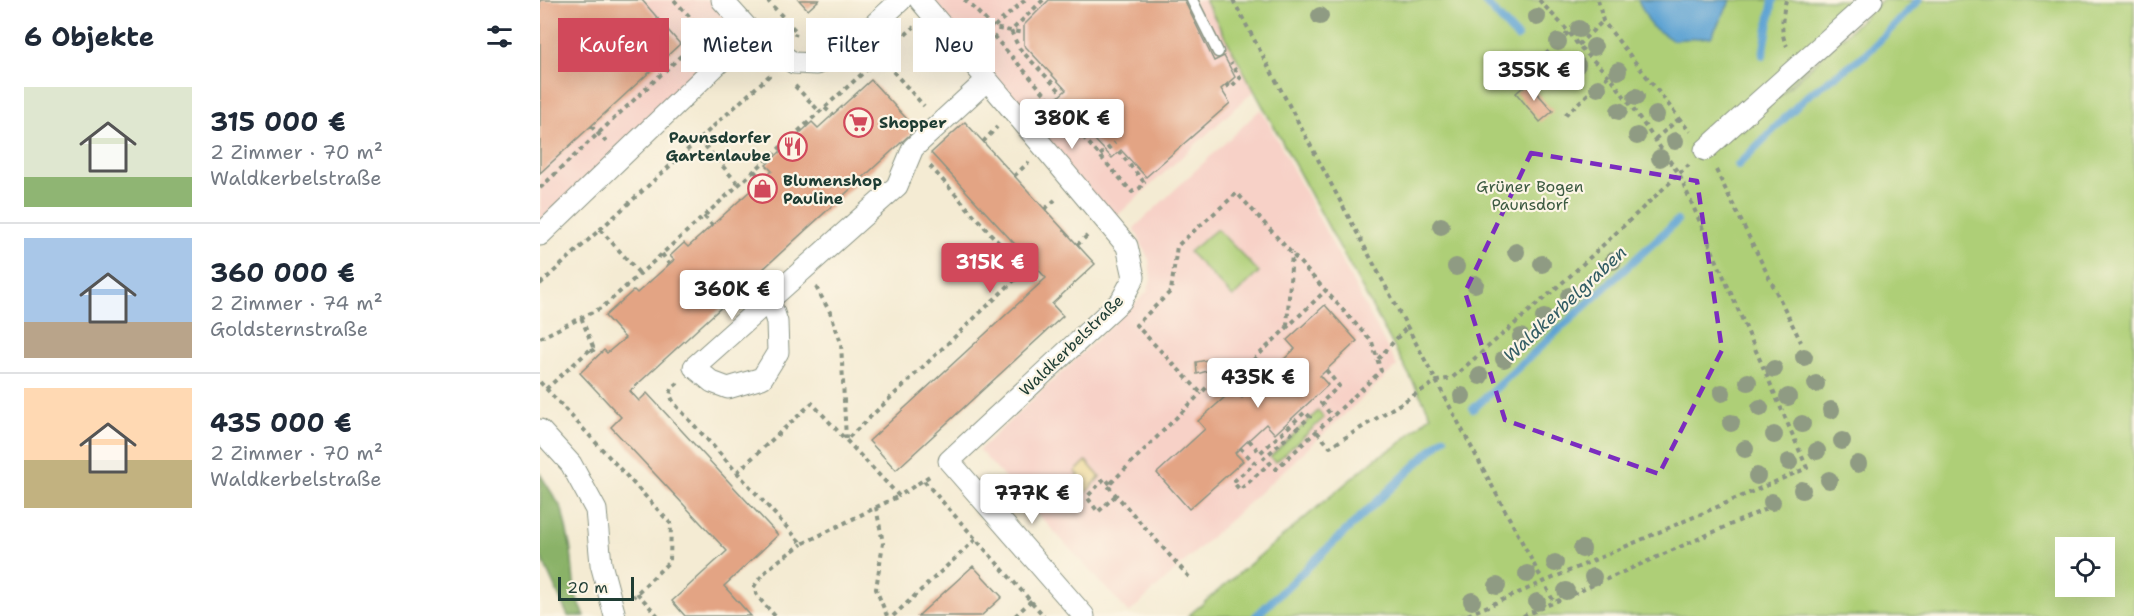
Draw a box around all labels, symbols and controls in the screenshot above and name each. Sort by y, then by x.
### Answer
chip: Kaufen [558,18,669,72]
chip: Mieten [681,18,794,72]
chip: Filter [806,18,901,72]
chip: Neu [913,18,995,72]
text: 6 Objekte [24,19,154,54]
icon: filters [483,20,516,53]
pin: 355K € [1485,51,1583,102]
text: 355K € [1497,57,1571,83]
pin: 380K € [1023,99,1121,150]
text: 315 000 € [210,104,346,139]
text: 380K € [1034,105,1110,131]
supermarket icon: Shopper [842,106,874,138]
icon: home [72,111,144,183]
place label: Shopper [879,112,947,133]
place label: Paunsdorfer Gartenlaube [666,127,771,166]
restaurant icon: Paunsdorfer Gartenlaube [776,130,808,162]
text: 2 Zimmer · 70 m² [210,139,383,165]
text: Waldkerbelstraße [210,165,382,191]
place label: Blumenshop Pauline [783,170,882,209]
shop icon: Blumenshop Pauline [746,173,778,205]
park label: Grüner Bogen Paunsdorf [1476,176,1584,215]
water label: Waldkerbelgraben [1498,240,1632,368]
pin: 315K € [941,243,1039,294]
text: 315K € [955,249,1025,275]
text: 360 000 € [210,255,355,290]
icon: home [72,262,144,334]
pin: 360K € [683,270,781,321]
text: 360K € [694,276,770,302]
text: 2 Zimmer · 74 m² [210,290,383,316]
street label: Waldkerbelstraße [1015,290,1128,401]
text: Goldsternstraße [210,316,368,342]
pin: 435K € [1209,358,1307,409]
text: 435K € [1221,364,1295,390]
text: 435 000 € [210,405,352,440]
icon: home [72,412,144,484]
text: 2 Zimmer · 70 m² [210,440,383,466]
text: Waldkerbelstraße [210,466,382,492]
pin: 777K € [983,474,1081,525]
text: 777K € [994,480,1070,506]
map controls [2055,537,2115,597]
button: locate [2055,537,2115,597]
scale bar [558,574,634,602]
text: 20 m [567,577,608,598]

